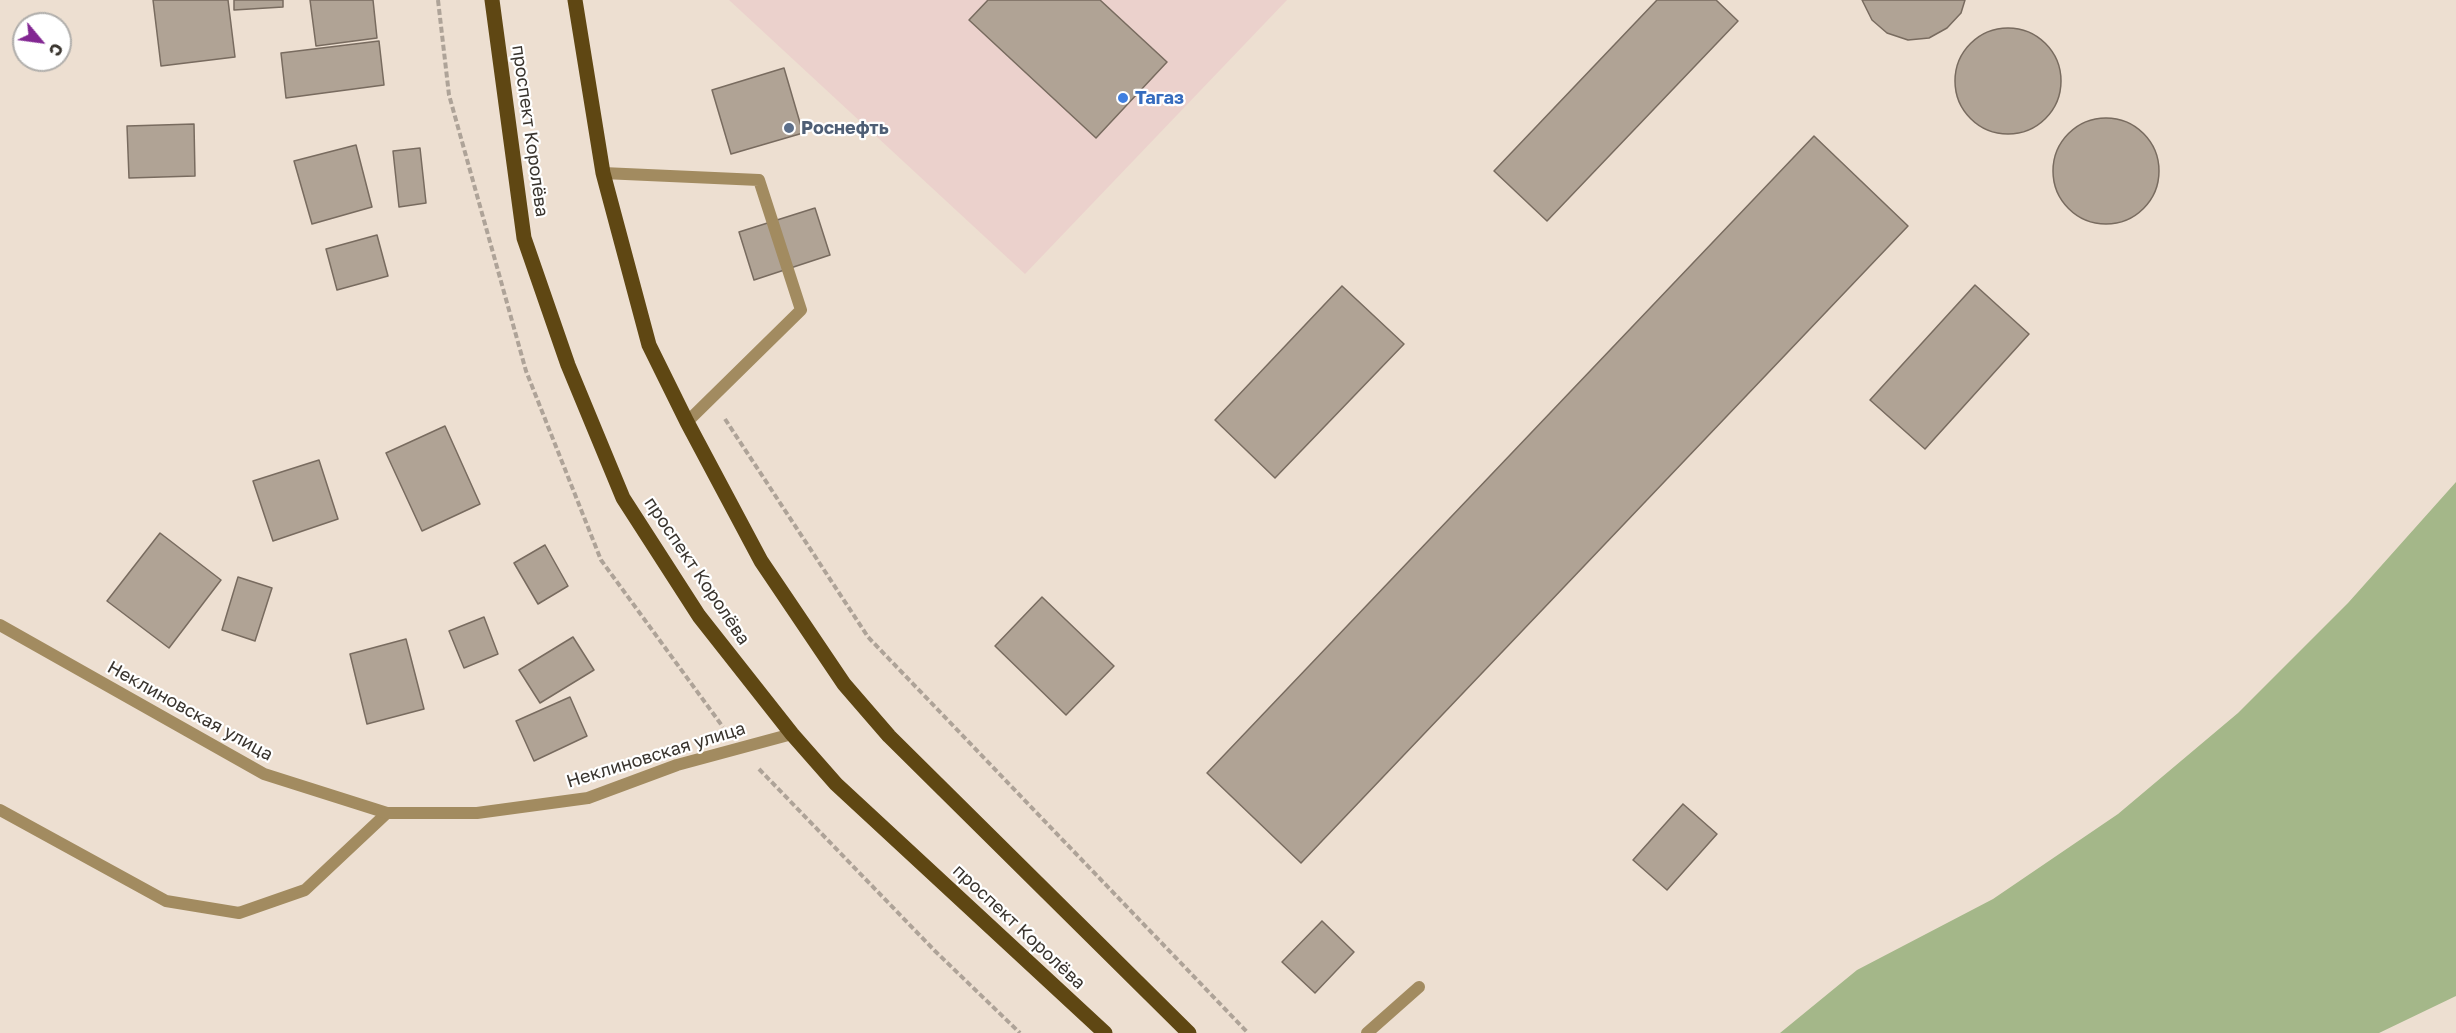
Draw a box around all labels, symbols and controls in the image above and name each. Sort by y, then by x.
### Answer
north arrow [12,12,72,72]
text: С [44,40,67,60]
street label: проспект Королёва [507,44,553,218]
place label: Тагаз [1135,87,1184,109]
marker: Тагаз [1116,91,1130,105]
place label: Роснефть [801,117,889,139]
marker: Роснефть [782,121,796,135]
street label: проспект Королёва [640,493,754,649]
street label: Неклиновская улица [103,656,277,766]
street label: Неклиновская улица [564,717,748,793]
street label: проспект Королёва [948,860,1090,994]

